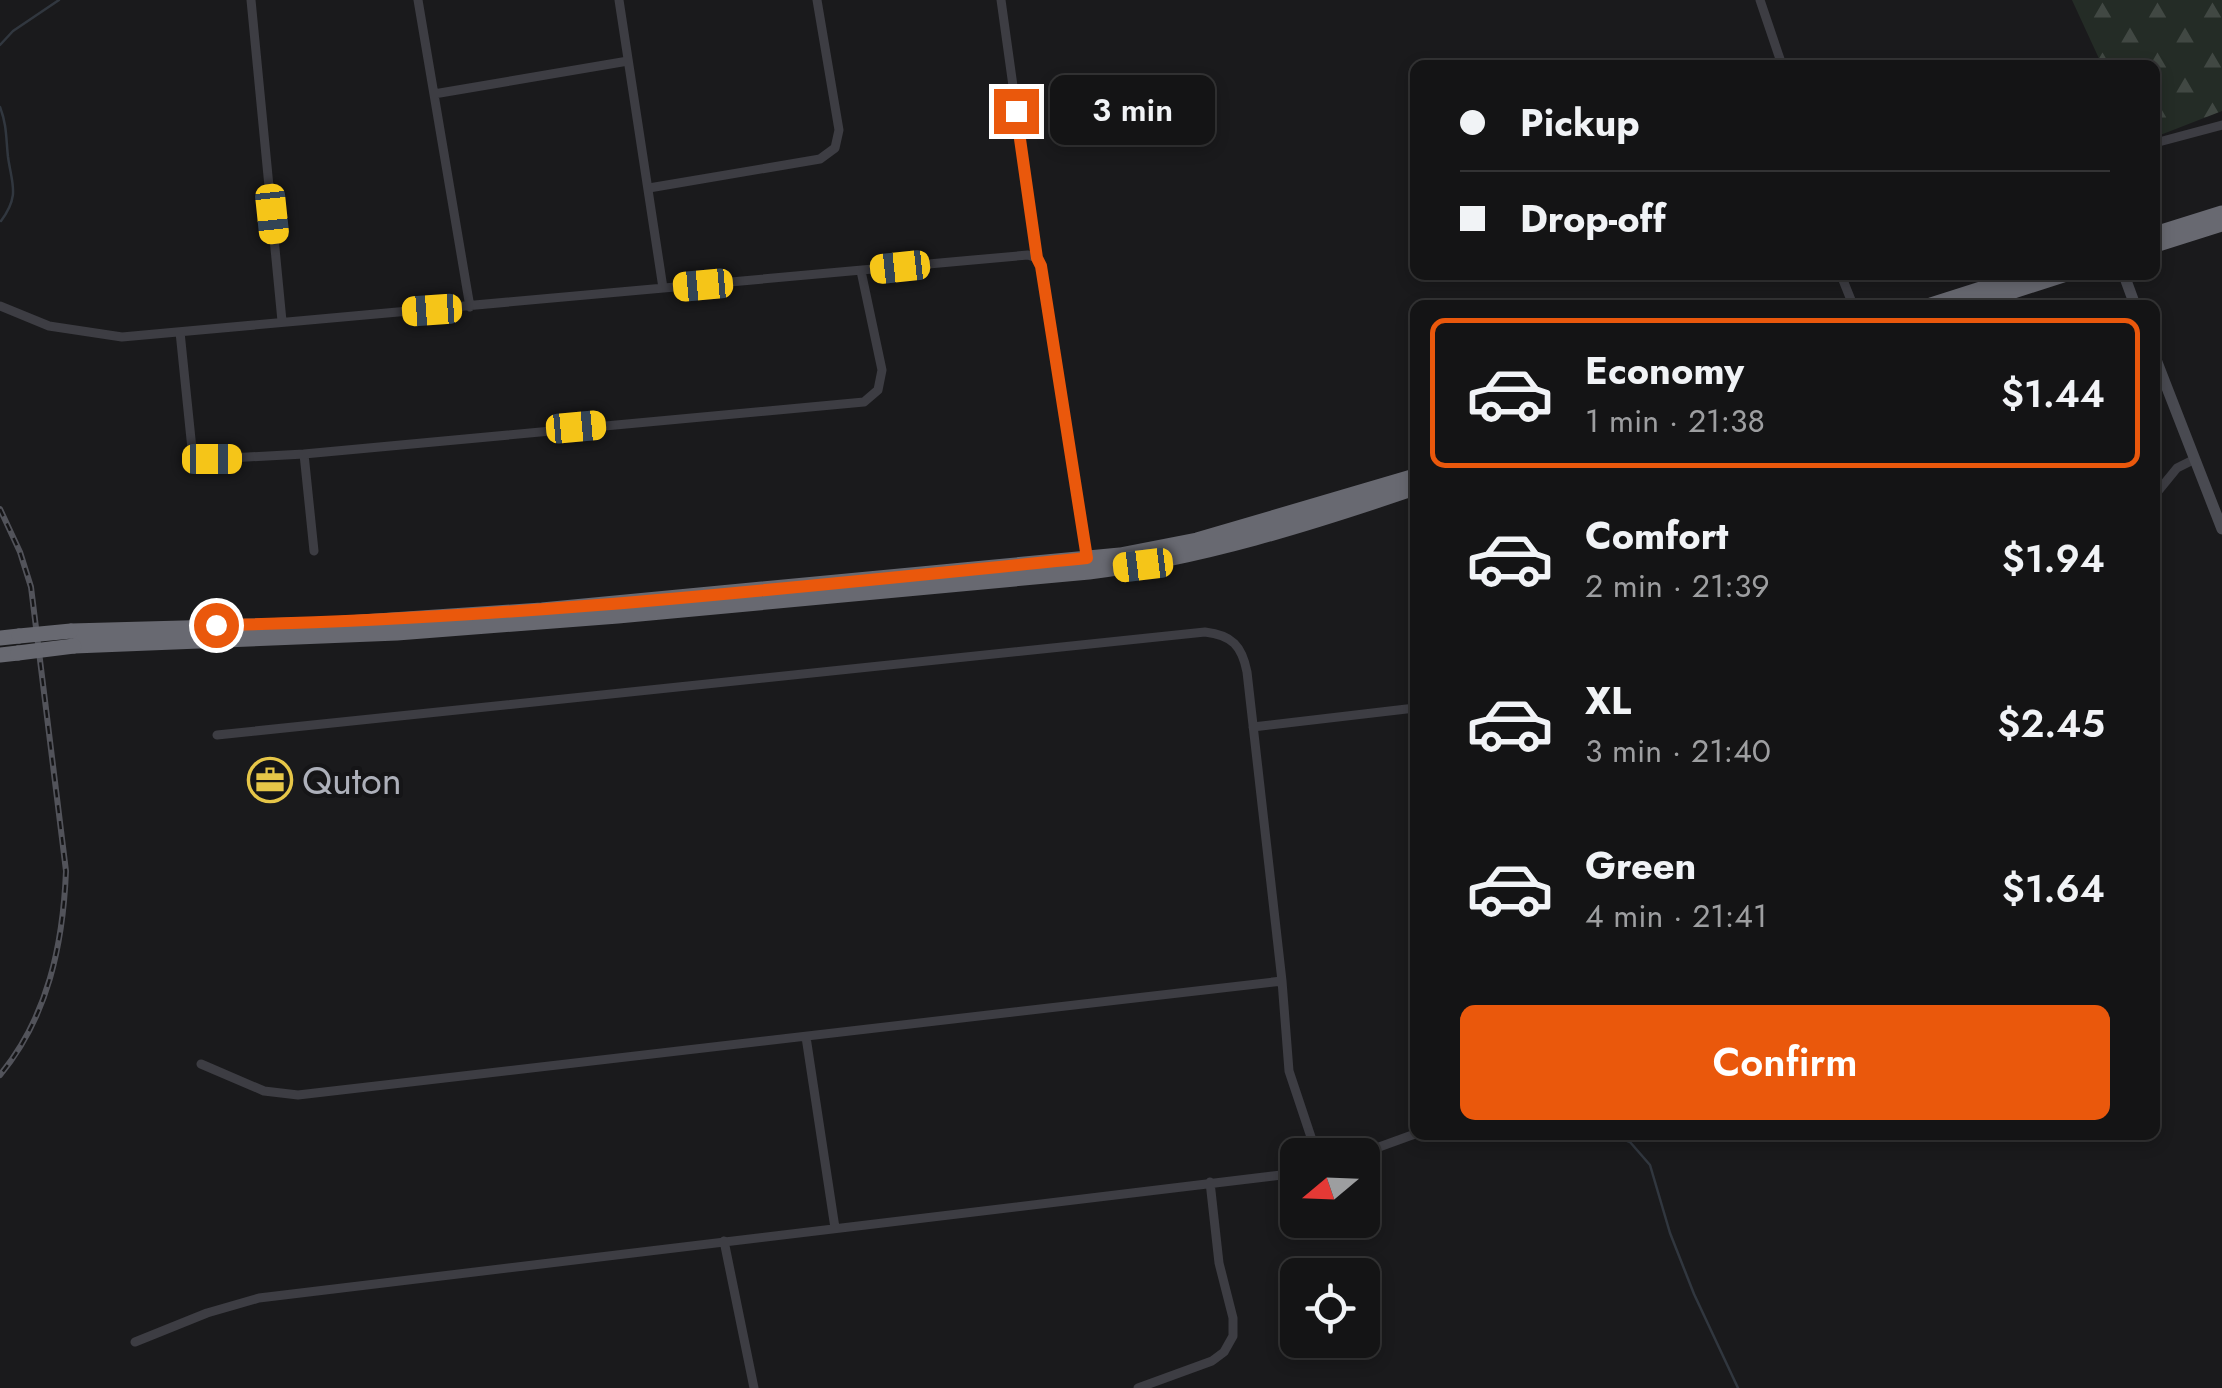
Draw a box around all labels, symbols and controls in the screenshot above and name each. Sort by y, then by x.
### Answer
callout: 3 min [1051,76,1216,146]
text: 3 min [1092,87,1173,133]
route end [994,89,1039,134]
text: Pickup [1520,95,1640,150]
car [254,183,290,245]
text: Drop-off [1520,191,1666,246]
car [869,249,931,285]
car [672,267,734,303]
car [401,293,463,327]
text: Economy [1585,343,1744,398]
icon: car [1465,348,1555,438]
text: $1.44 [2001,366,2105,421]
text: 1 min · 21:38 [1585,398,1765,444]
car [545,409,607,445]
car [182,444,242,474]
text: Comfort [1585,508,1728,563]
icon: car [1465,513,1555,603]
text: $1.94 [2002,531,2105,586]
car [1111,546,1175,584]
text: 2 min · 21:39 [1585,563,1770,609]
route start [194,603,239,648]
text: XL [1585,673,1631,728]
icon: car [1465,678,1555,768]
text: $2.45 [1997,696,2105,751]
text: 3 min · 21:40 [1585,728,1771,774]
place label: Quton [302,753,402,808]
office icon: Quton [247,757,293,803]
text: Green [1585,838,1696,893]
icon: car [1465,843,1555,933]
text: $1.64 [2002,861,2105,916]
text: 4 min · 21:41 [1585,893,1767,939]
button: Confirm [1460,1005,2110,1120]
north arrow [1280,1138,1380,1238]
map controls [1280,1138,1380,1358]
button: locate [1280,1258,1380,1358]

